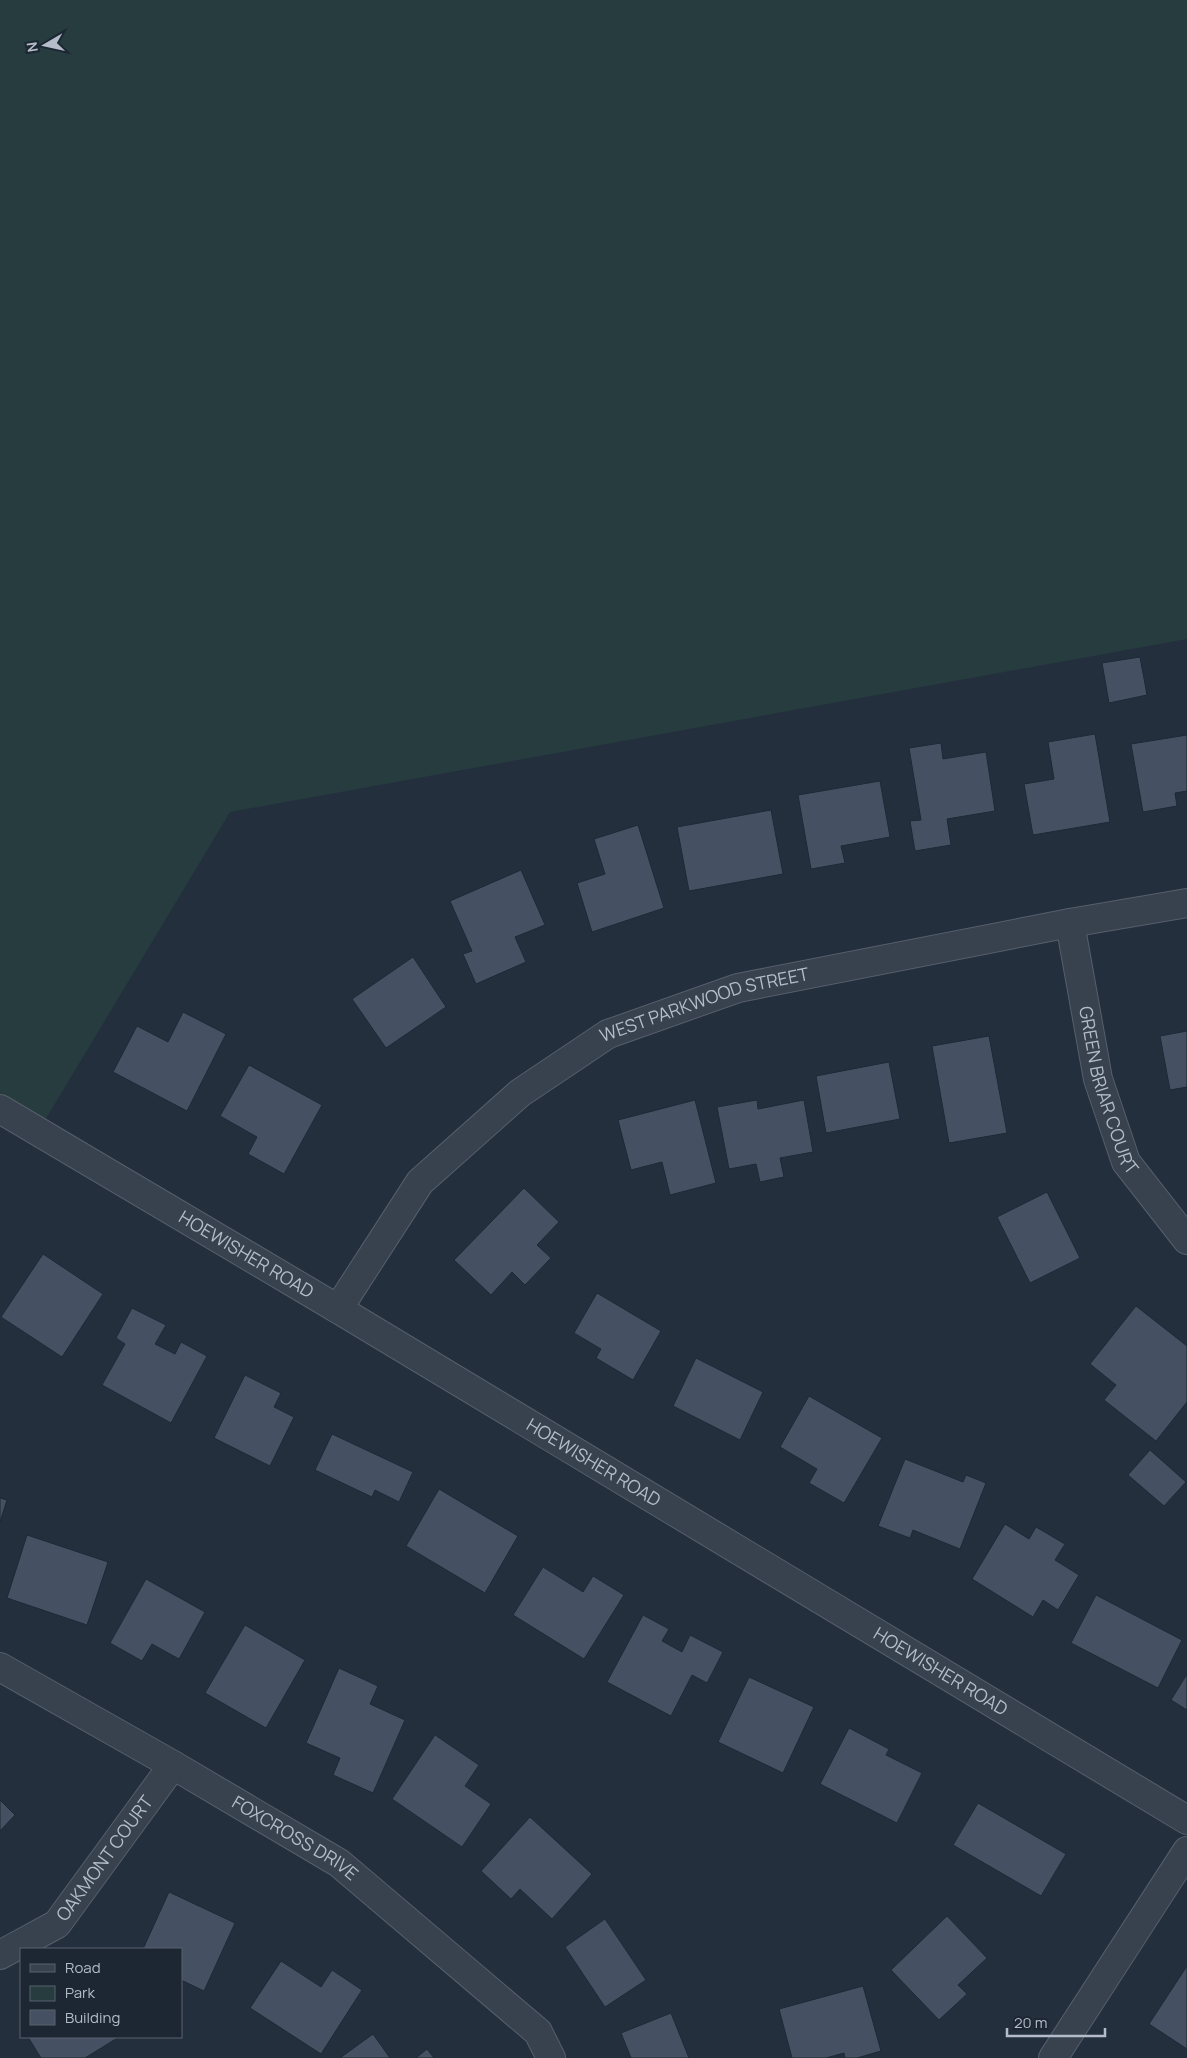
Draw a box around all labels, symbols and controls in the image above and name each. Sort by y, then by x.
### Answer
north arrow [20,20,70,70]
text: N [21,41,42,54]
street label: WEST PARKWOOD STREET [596,961,811,1047]
street label: GREEN BRIAR COURT [1074,1004,1144,1179]
street label: HOEWISHER ROAD [175,1205,319,1303]
street label: HOEWISHER ROAD [522,1412,666,1512]
street label: HOEWISHER ROAD [869,1621,1013,1721]
street label: OAKMONT COURT [50,1790,158,1925]
street label: FOXCROSS DRIVE [228,1790,364,1885]
legend [20,1948,182,2038]
text: Road [65,1957,101,1978]
text: Park [65,1982,95,2003]
scale bar [1007,2006,1104,2038]
text: Building [65,2007,120,2028]
text: 20 m [1014,2012,1047,2033]

